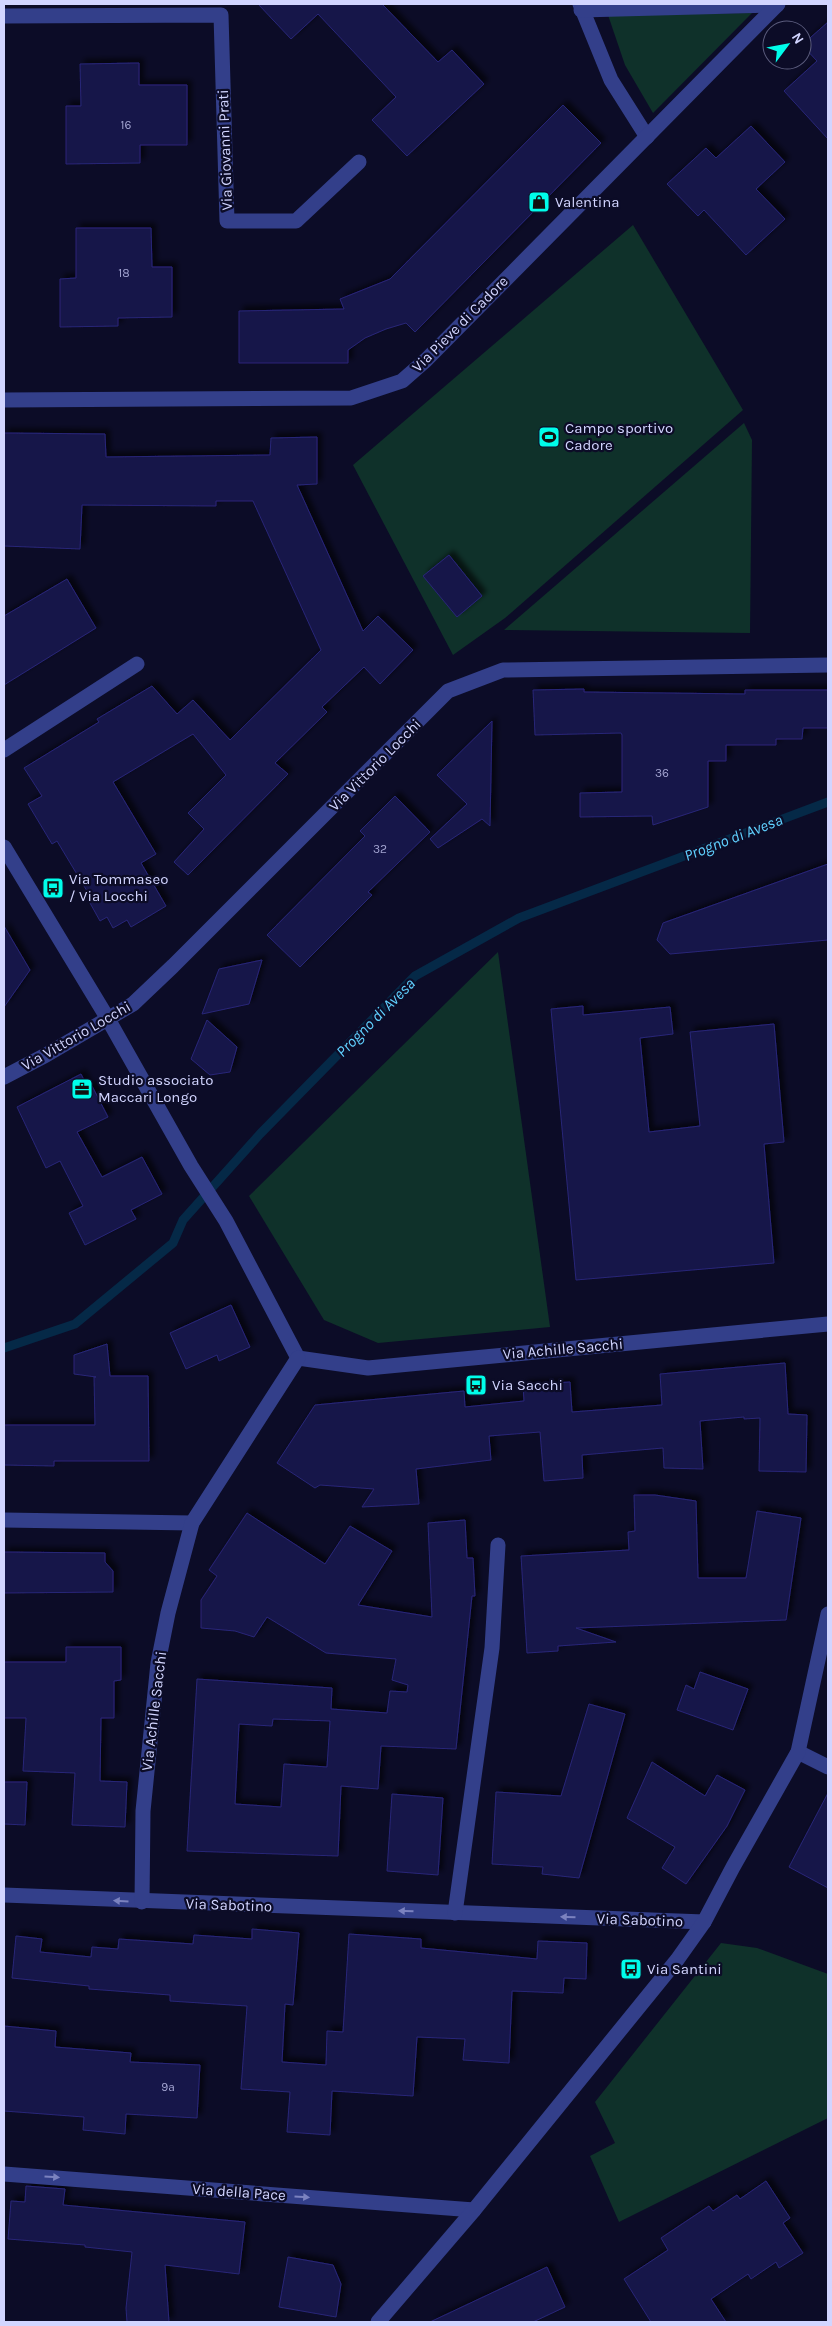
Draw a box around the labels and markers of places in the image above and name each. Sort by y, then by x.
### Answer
shop icon: Valentina [527,190,551,214]
place label: Valentina [555,193,620,211]
place label: Campo sportivo Cadore [565,419,673,454]
sports icon: Campo sportivo Cadore [537,425,561,449]
place label: Via Tommaseo / Via Locchi [69,870,168,905]
bus stop icon: Via Tommaseo / Via Locchi [41,876,65,900]
place label: Studio associato Maccari Longo [98,1071,213,1106]
office icon: Studio associato Maccari Longo [70,1077,94,1101]
bus stop icon: Via Sacchi [464,1373,488,1397]
place label: Via Sacchi [492,1376,563,1394]
bus stop icon: Via Santini [619,1957,643,1981]
place label: Via Santini [647,1960,722,1978]

